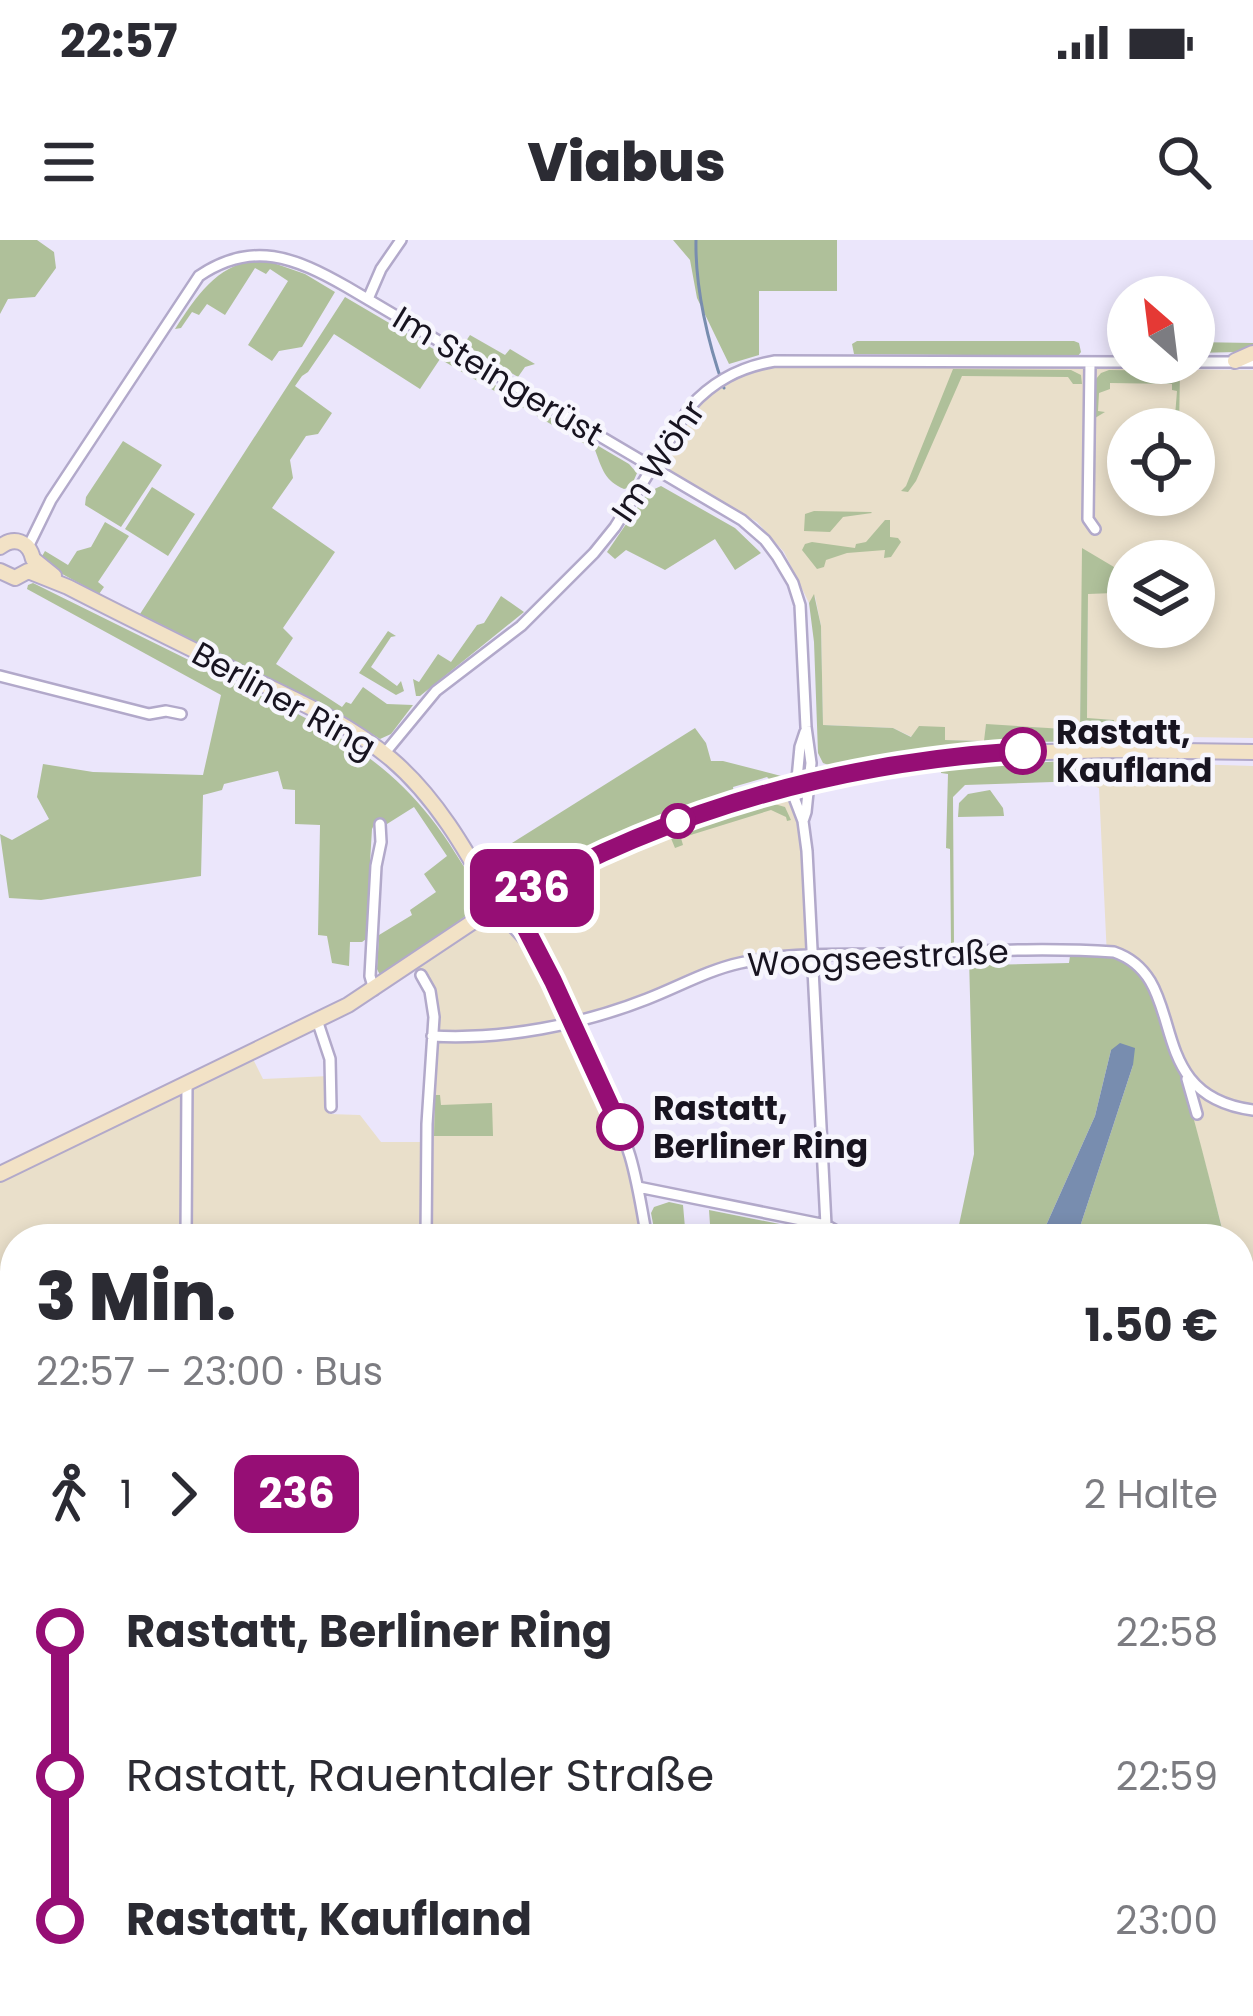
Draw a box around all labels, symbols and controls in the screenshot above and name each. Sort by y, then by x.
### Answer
text: 22:57 [60,10,178,73]
text: Viabus [527,124,726,200]
icon: menu [36,129,102,195]
icon: search [1151,129,1217,195]
north arrow [1107,276,1215,384]
map controls [1107,276,1215,648]
street label: Im Steingerüst [384,295,612,457]
street label: Im Wöhr [600,391,716,531]
button: locate [1107,408,1215,516]
button: layers [1107,540,1215,648]
street label: Berliner Ring [184,630,384,770]
place label: Rastatt, Kaufland [1056,709,1212,794]
marker: Rastatt, Kaufland [1001,729,1045,773]
unlabelled marker [662,805,694,837]
line badge: 236 [463,849,601,927]
text: 236 [494,858,570,917]
street label: Woogseestraße [746,928,1010,988]
place label: Rastatt, Berliner Ring [653,1085,868,1170]
marker: Rastatt, Berliner Ring [598,1105,642,1149]
text: 3 Min. [36,1251,236,1343]
text: 1.50 € [1084,1294,1218,1357]
text: 22:57 – 23:00 · Bus [36,1344,383,1399]
icon: walk [36,1461,102,1527]
icon: forward [150,1461,216,1527]
text: 236 [258,1464,335,1523]
text: 1 [120,1467,132,1522]
text: 2 Halte [1084,1467,1218,1522]
text: Rastatt, Berliner Ring [126,1600,612,1663]
text: 22:58 [1116,1605,1218,1660]
text: Rastatt, Rauentaler Straße [126,1744,714,1807]
text: 22:59 [1116,1749,1218,1804]
text: Rastatt, Kaufland [126,1888,532,1951]
text: 23:00 [1115,1893,1218,1948]

